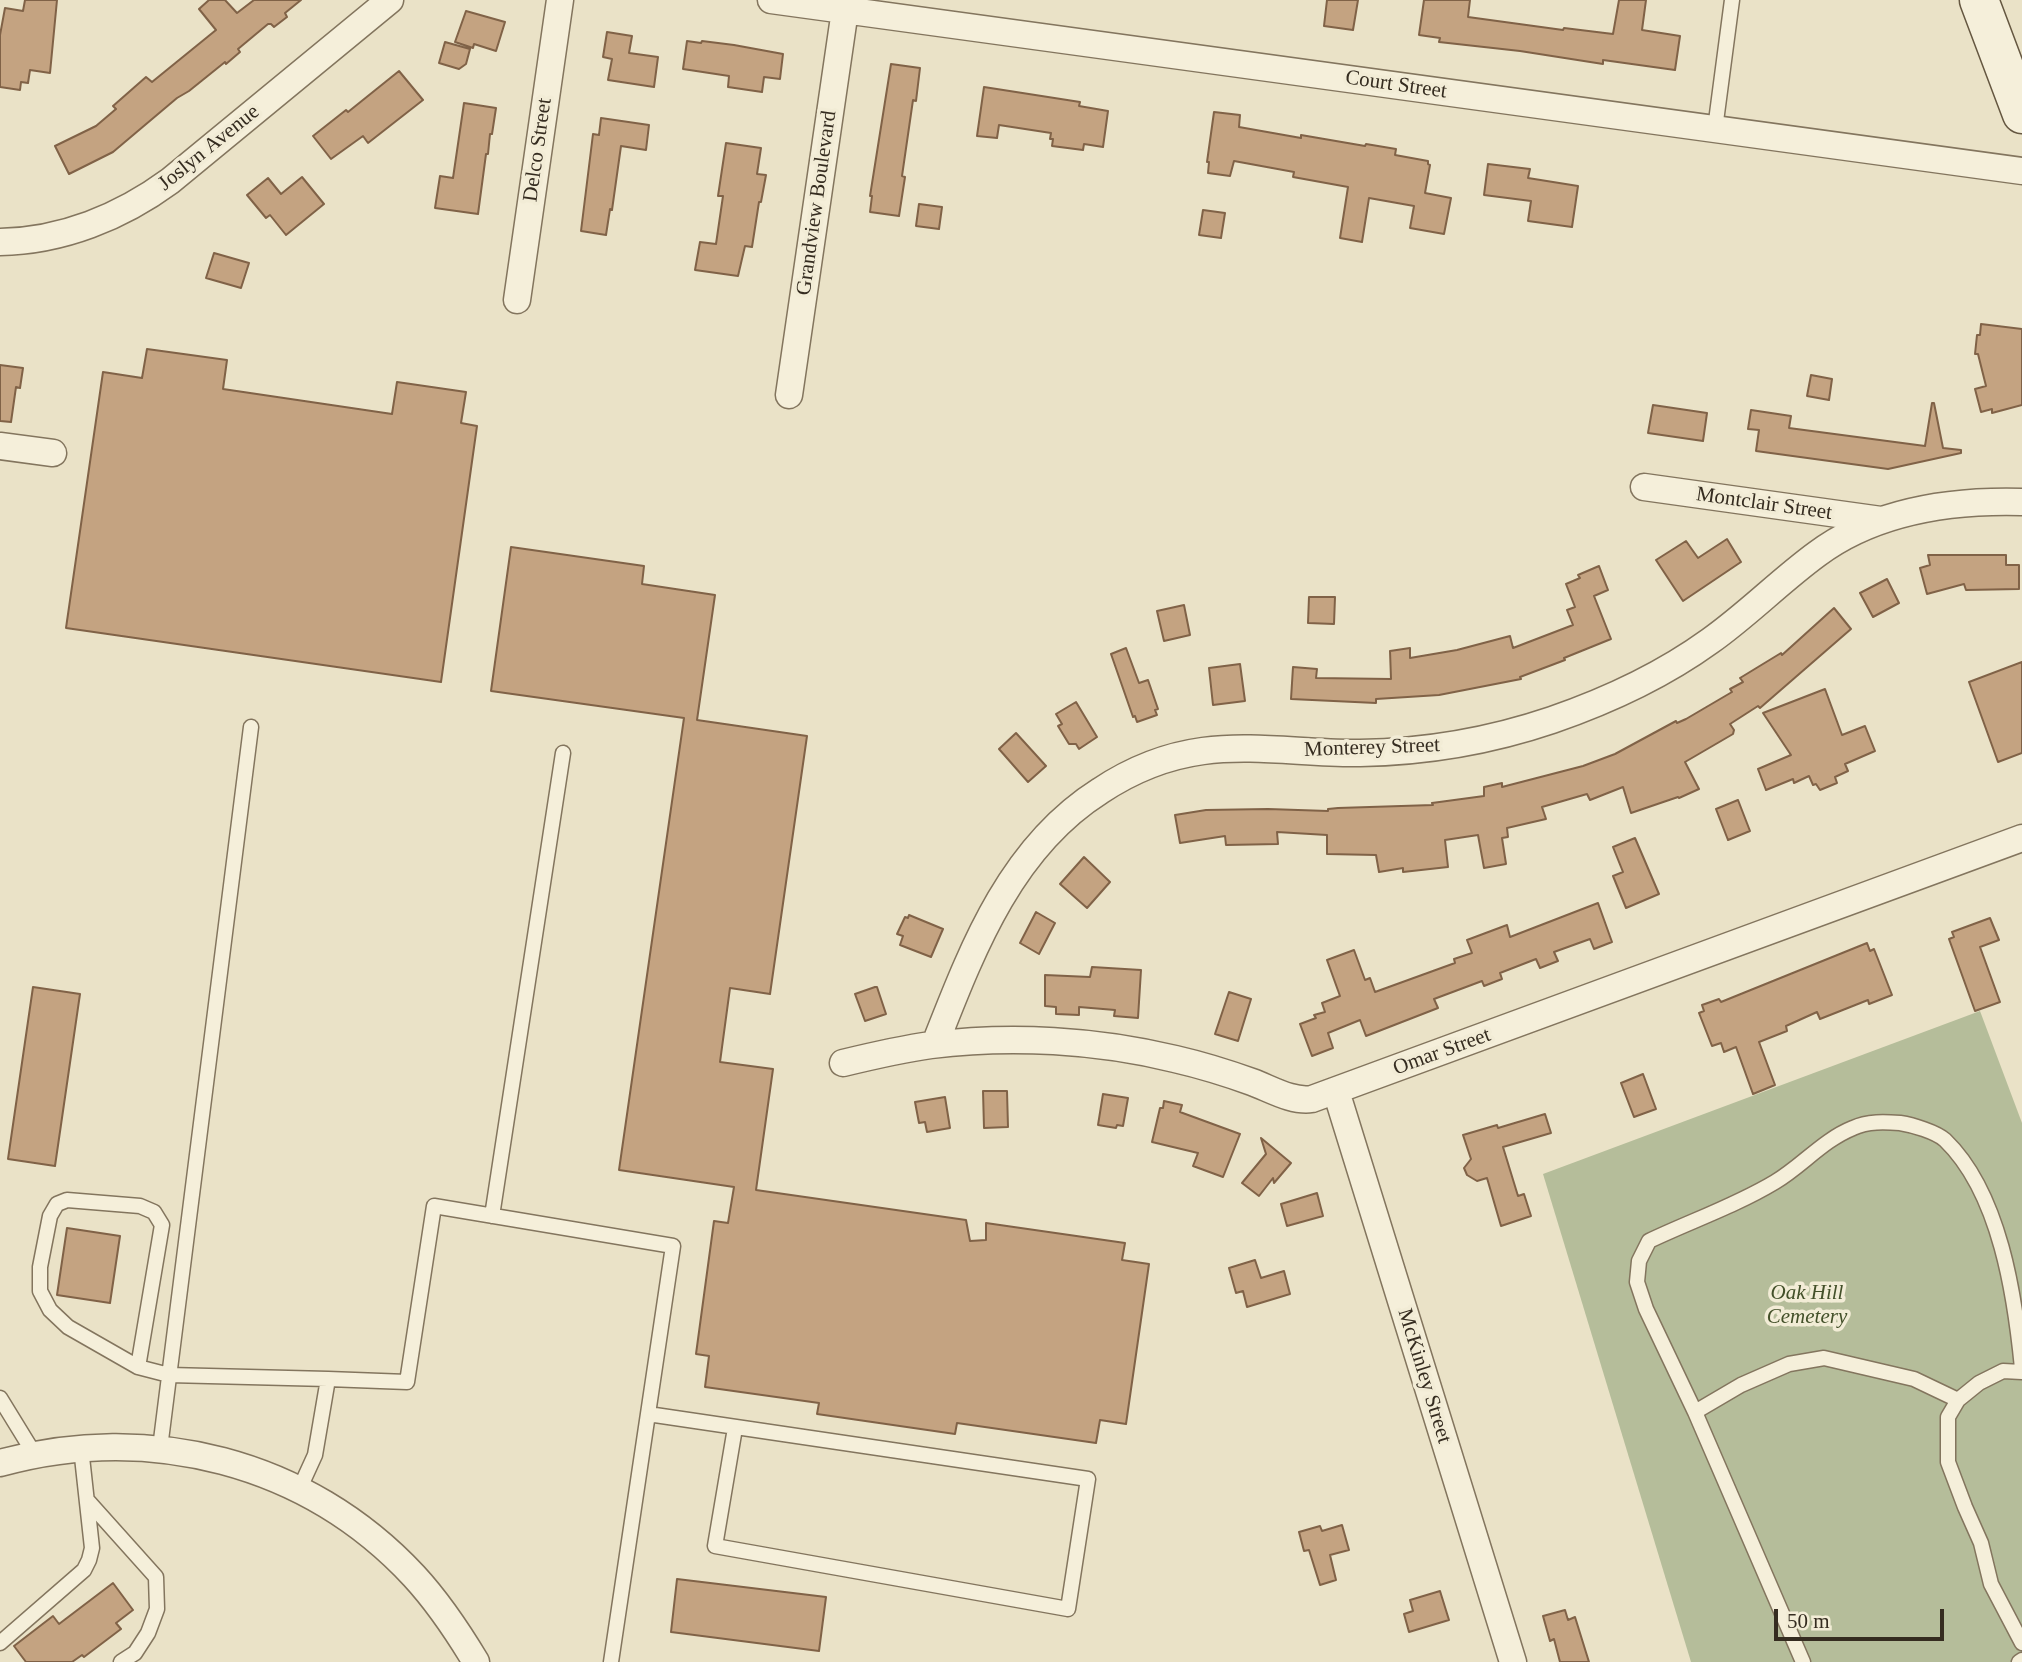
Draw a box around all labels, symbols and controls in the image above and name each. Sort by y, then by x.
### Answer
street label: Court Street [1344,65,1448,105]
street label: Delco Street [518,97,558,203]
street label: Joslyn Avenue [153,100,265,196]
street label: Grandview Boulevard [792,109,842,297]
street label: Montclair Street [1694,482,1834,526]
street label: Monterey Street [1304,733,1440,763]
street label: Omar Street [1390,1023,1494,1081]
park label: Oak Hill Cemetery [1767,1280,1847,1330]
street label: McKinley Street [1392,1306,1456,1446]
scale bar [1777,1596,1947,1640]
text: 50 m [1787,1609,1830,1633]

